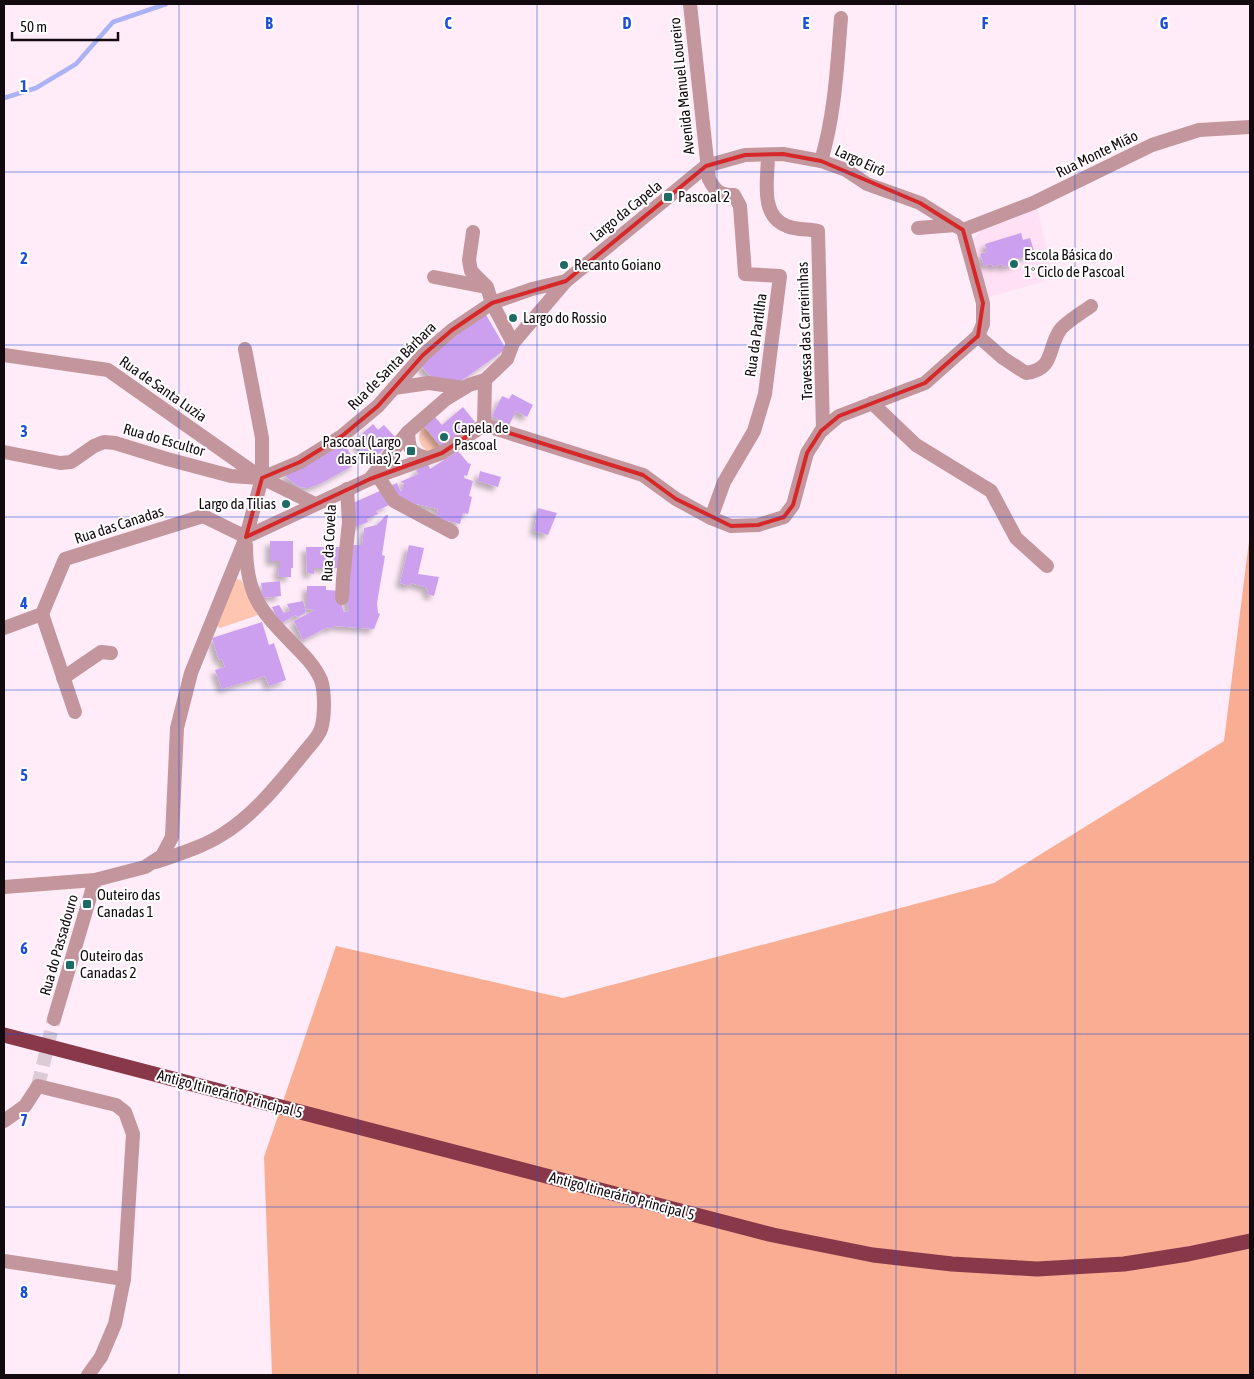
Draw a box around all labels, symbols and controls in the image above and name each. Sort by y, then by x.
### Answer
scale bar [12,10,119,42]
text: B [265,14,273,32]
text: C [444,14,452,32]
text: D [623,14,632,32]
text: E [803,14,810,32]
text: F [982,14,989,32]
text: G [1160,14,1169,32]
street label: Avenida Manuel Loureiro [666,17,697,155]
text: 50 m [20,18,47,35]
text: 1 [20,77,28,95]
street label: Rua Monte Mião [1053,126,1140,181]
street label: Largo Eirô [832,142,888,180]
street label: Largo da Capela [587,177,665,245]
place label: Pascoal 2 [678,188,730,205]
marker: Pascoal 2 [662,191,674,203]
place label: Escola Básica do 1º Ciclo de Pascoal [1024,246,1125,280]
text: 2 [20,249,28,267]
place label: Recanto Goiano [574,256,661,273]
marker: Escola Básica do 1º Ciclo de Pascoal [1008,258,1020,270]
marker: Recanto Goiano [558,259,570,271]
street label: Travessa das Carreirinhas [794,262,815,400]
street label: Rua da Partilha [741,292,770,378]
place label: Largo do Rossio [523,309,607,326]
marker: Largo do Rossio [507,312,519,324]
street label: Rua de Santa Bárbara [344,318,439,413]
street label: Rua de Santa Luzia [116,352,210,425]
place label: Capela de Pascoal [454,419,509,453]
street label: Rua do Escultor [121,420,207,459]
text: 3 [20,422,28,440]
marker: Capela de Pascoal [438,431,450,443]
place label: Pascoal (Largo das Tilias) 2 [323,433,401,467]
marker: Pascoal (Largo das Tilias) 2 [405,445,417,457]
place label: Largo da Tilias [198,495,276,512]
marker: Largo da Tilias [280,498,292,510]
street label: Rua das Canadas [72,502,165,547]
street label: Rua da Covela [318,504,339,582]
text: 4 [19,594,28,612]
text: 5 [20,766,28,784]
place label: Outeiro das Canadas 1 [97,886,160,920]
street label: Rua do Passadouro [36,892,81,997]
marker: Outeiro das Canadas 1 [81,898,93,910]
text: 6 [20,939,28,957]
place label: Outeiro das Canadas 2 [80,947,143,981]
marker: Outeiro das Canadas 2 [64,959,76,971]
street label: Antigo Itinerário Principal 5 [155,1066,305,1121]
text: 7 [20,1111,28,1129]
street label: Antigo Itinerário Principal 5 [547,1168,697,1223]
text: 8 [20,1283,28,1301]

